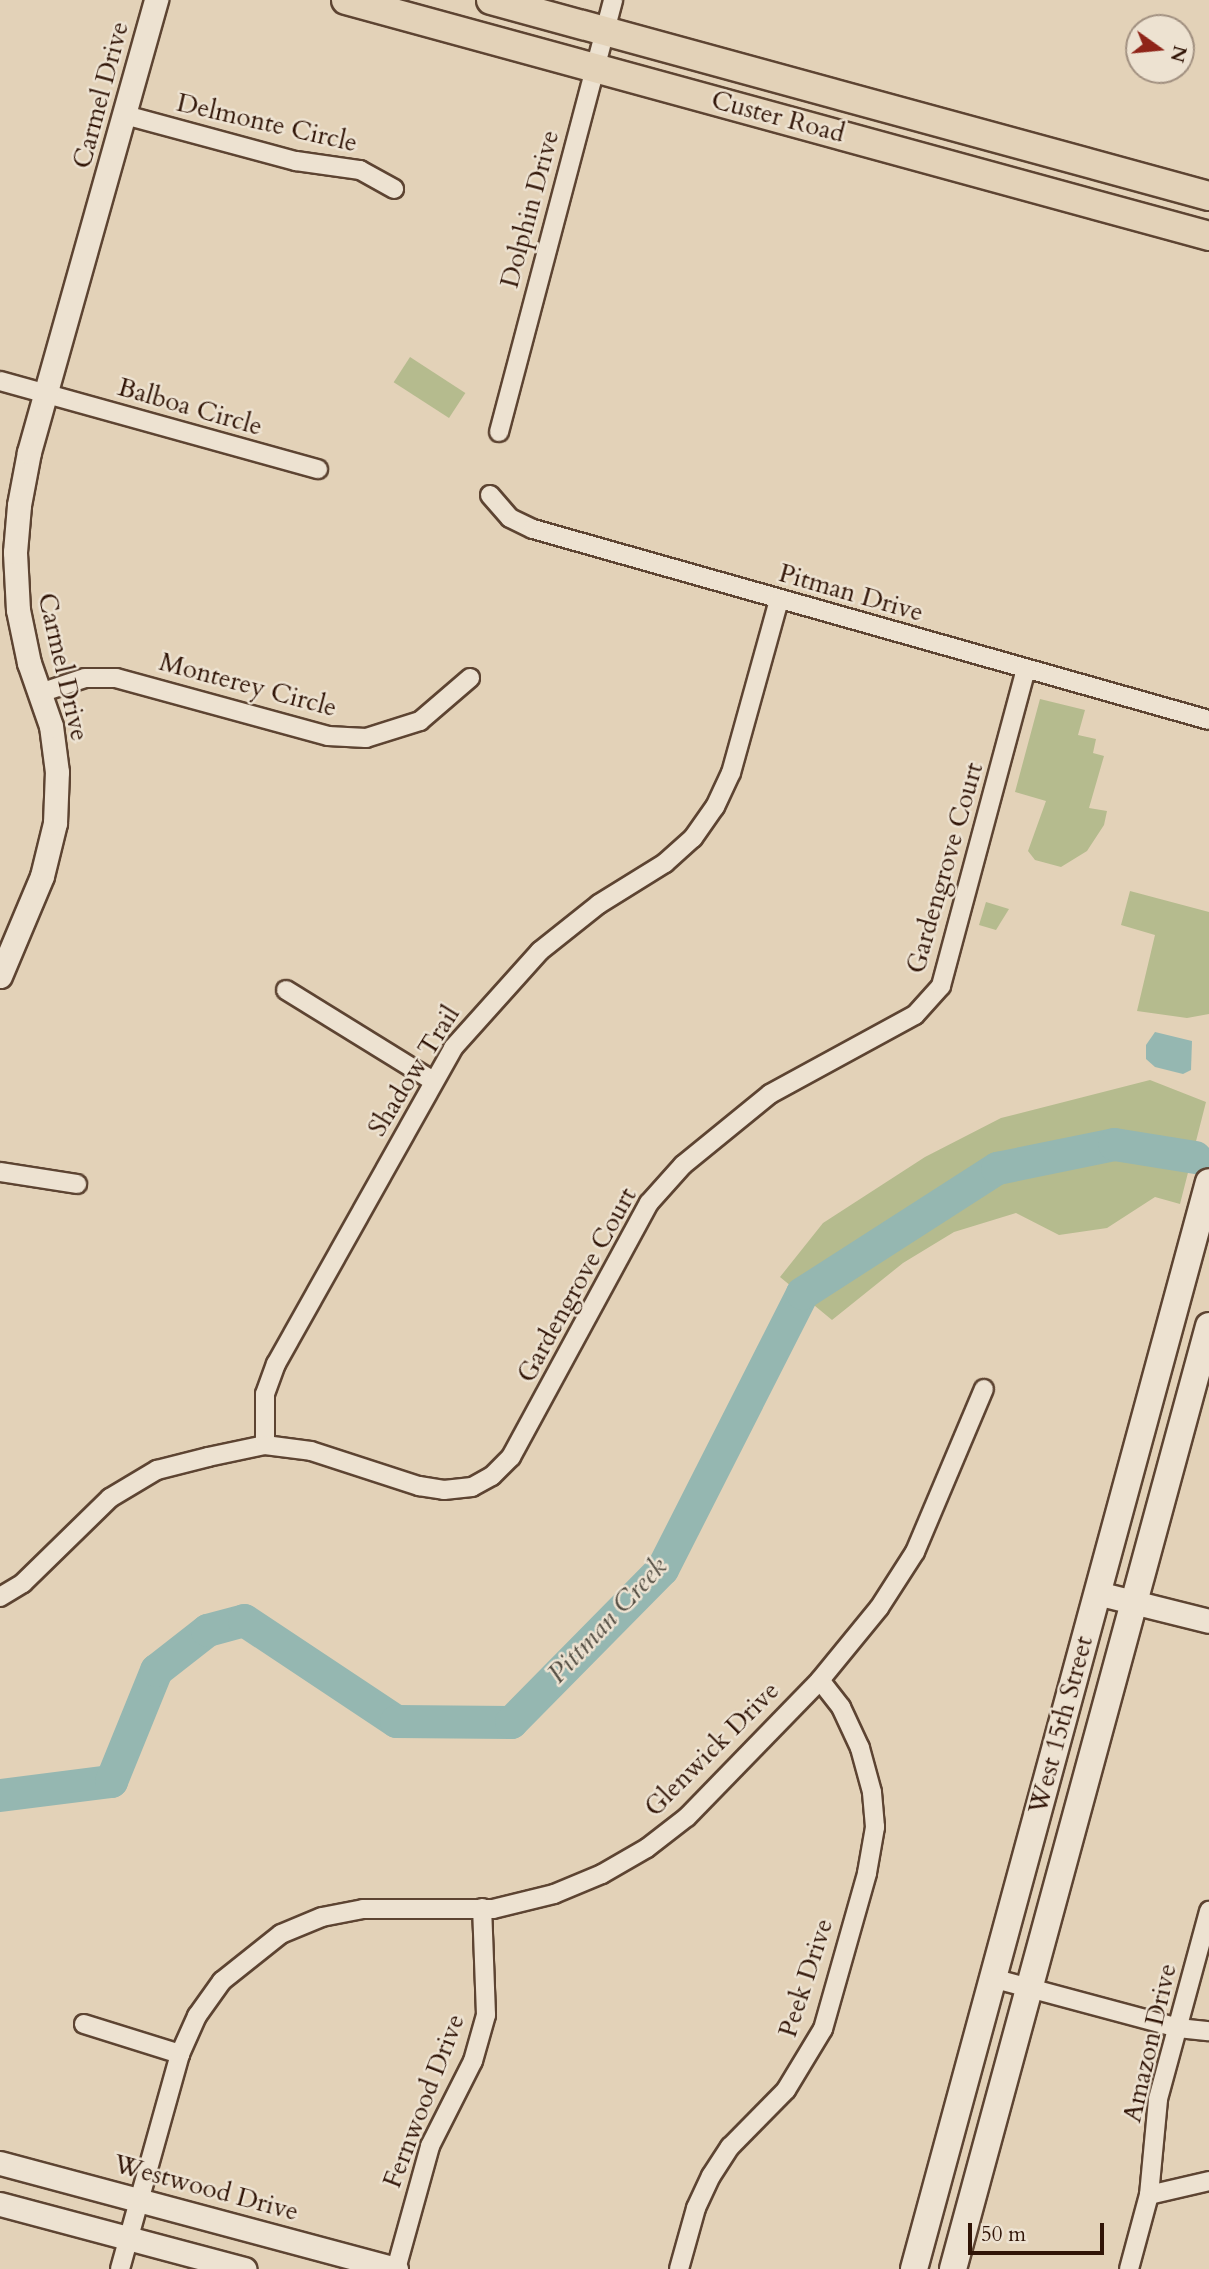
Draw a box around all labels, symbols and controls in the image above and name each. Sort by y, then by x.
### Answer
north arrow [1125,14,1195,84]
street label: Carmel Drive [66,18,136,172]
text: N [1164,43,1193,65]
street label: Custer Road [708,84,848,150]
street label: Delmonte Circle [174,87,360,159]
street label: Dolphin Drive [494,127,566,291]
street label: Balboa Circle [114,372,266,442]
street label: Pitman Drive [775,558,927,628]
street label: Carmel Drive [31,590,95,744]
street label: Monterey Circle [156,646,340,724]
street label: Gardengrove Court [900,759,990,977]
street label: Shadow Trail [362,1000,466,1142]
street label: Gardengrove Court [511,1182,643,1388]
water label: Pittman Creek [540,1550,674,1690]
street label: West 15th Street [1022,1633,1100,1817]
street label: Glenwick Drive [638,1675,786,1823]
street label: Peek Drive [772,1915,840,2041]
street label: Amazon Drive [1117,1961,1183,2125]
street label: Fernwood Drive [377,2010,471,2192]
street label: Westwood Drive [110,2148,302,2228]
scale bar [971,2210,1108,2254]
text: 50 m [981,2220,1026,2249]

